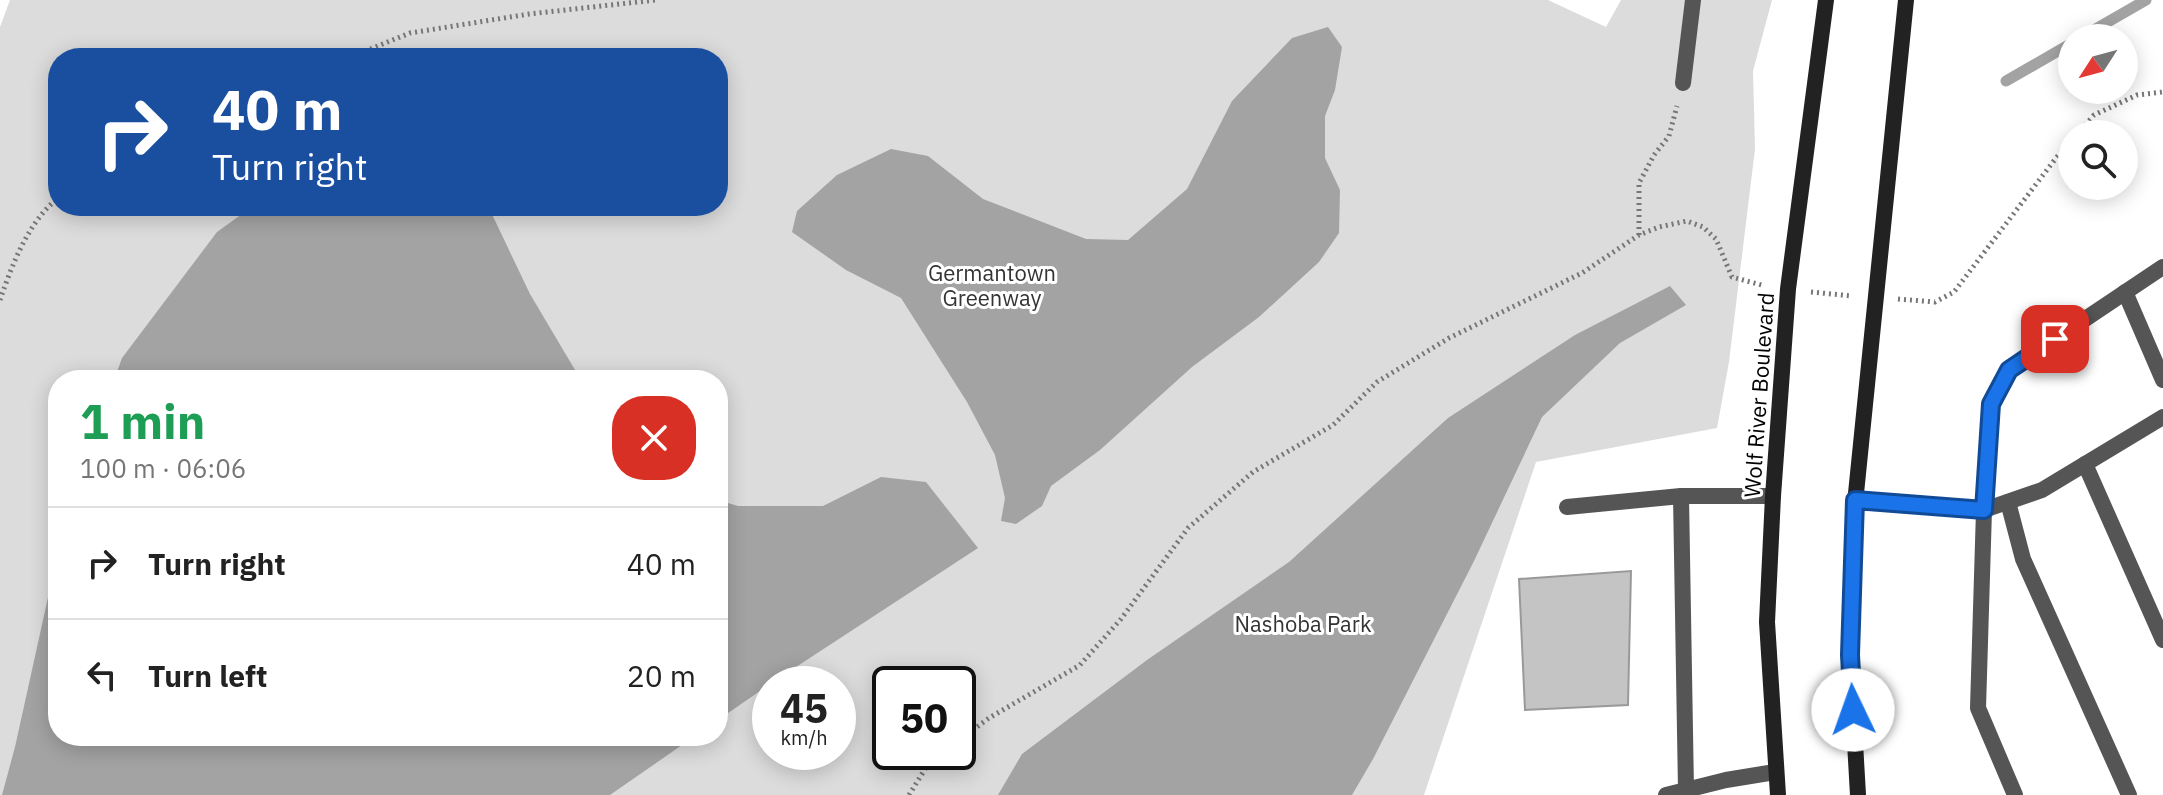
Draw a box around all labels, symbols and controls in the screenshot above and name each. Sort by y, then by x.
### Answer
north arrow [2058,24,2138,104]
map controls [2058,24,2138,200]
text: 40 m [212,73,342,145]
icon: right [80,80,184,184]
button: search [2058,120,2138,200]
text: Turn right [212,143,368,190]
park label: Germantown Greenway [928,258,1056,312]
street label: Wolf River Boulevard [1737,291,1780,499]
pin [2021,305,2089,373]
icon: arrive [2033,317,2077,361]
text: 1 min [80,390,205,452]
button: close [612,396,696,480]
text: 100 m · 06:06 [80,451,246,485]
icon: right [80,541,124,585]
text: Turn right [148,544,286,583]
text: 40 m [627,544,696,583]
park label: Nashoba Park [1234,609,1372,638]
icon: left [80,653,124,697]
text: Turn left [148,656,267,695]
text: 20 m [627,656,696,695]
speed limit sign: 50 [872,666,976,770]
position arrow [1811,668,1895,752]
text: 45 [780,682,828,734]
text: km/h [780,724,828,751]

